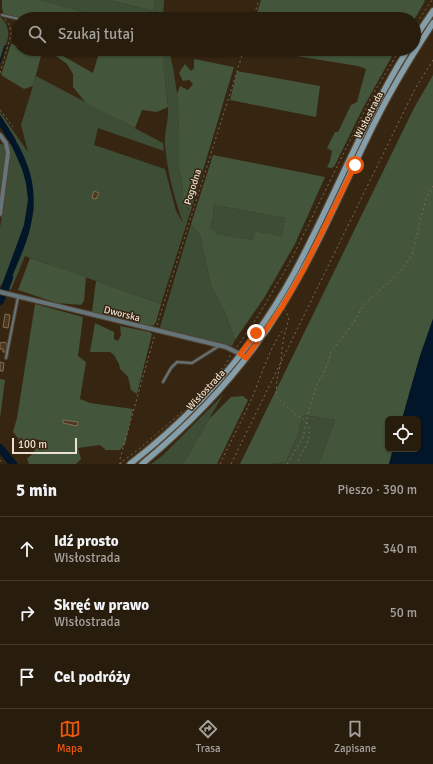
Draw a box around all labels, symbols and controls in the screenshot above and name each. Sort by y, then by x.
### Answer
search box [12,12,421,56]
icon: search [26,23,48,45]
text: Szukaj tutaj [58,25,134,43]
street label: Wisłostrada [352,90,386,140]
route start [346,156,364,174]
street label: Pogodna [182,168,204,206]
street label: Dworska [103,304,141,324]
route end [247,324,265,342]
street label: Wisłostrada [184,367,228,413]
map controls [385,416,421,452]
button: locate [385,416,421,452]
scale bar [12,436,77,455]
text: 100 m [18,438,47,451]
text: 5 min [16,480,57,501]
text: Pieszo · 390 m [338,482,417,498]
text: Idź prosto [54,532,118,550]
icon: ahead [16,538,38,560]
text: 340 m [383,541,417,557]
text: Wisłostrada [54,550,120,566]
text: Skręć w prawo [54,596,149,614]
icon: right [16,602,38,624]
text: 50 m [390,605,417,621]
text: Wisłostrada [54,614,120,630]
icon: arrive [16,666,38,688]
text: Cel podróży [54,668,130,686]
tab: Mapa [57,718,83,755]
tab: Trasa [196,718,221,755]
tab: Zapisane [334,718,376,755]

